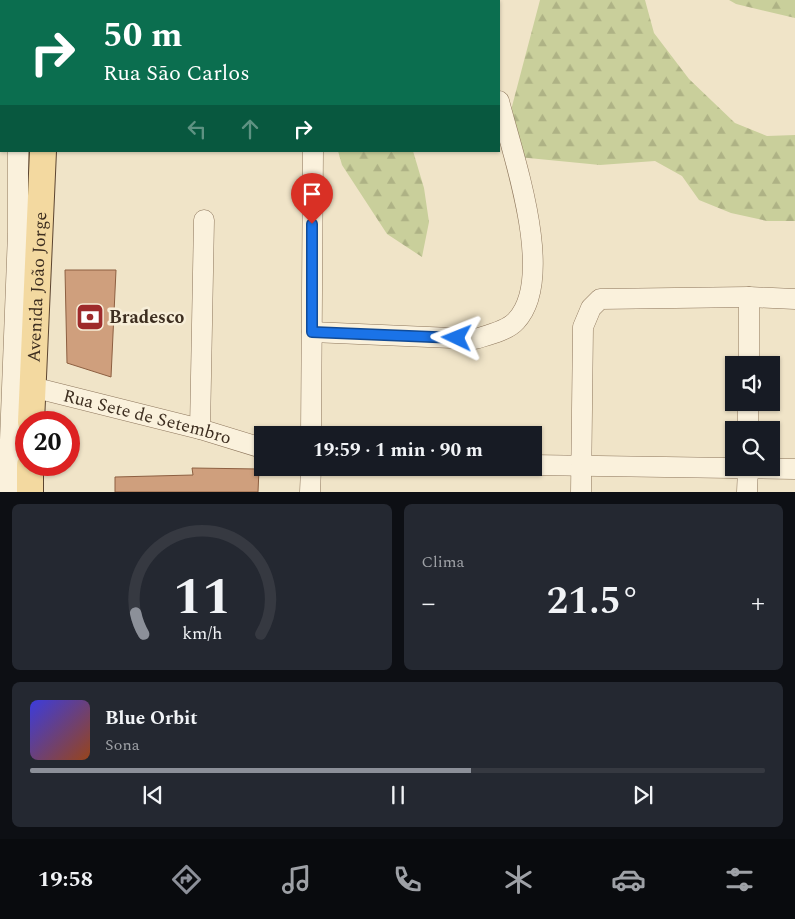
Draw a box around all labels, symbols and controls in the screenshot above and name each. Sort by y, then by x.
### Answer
text: 50 m [103,9,183,62]
icon: right [20,20,85,85]
text: Rua São Carlos [103,57,250,90]
icon: left [183,115,211,143]
icon: ahead [236,115,264,143]
icon: right [289,115,317,143]
pin [291,173,333,224]
icon: arrive [298,180,326,208]
street label: Avenida João Jorge [20,211,54,363]
bank icon: Bradesco [75,302,105,332]
place label: Bradesco [109,304,185,331]
position arrow [430,311,482,363]
map controls [725,356,780,476]
button: sound [725,356,780,411]
street label: Rua Sete de Setembro [60,382,235,451]
speed limit sign: 20 [15,411,80,476]
button: search [725,421,780,476]
text: 19:59 · 1 min · 90 m [313,436,483,465]
text: Clima [422,550,464,574]
text: 11 [173,558,231,637]
text: 21.5° [547,573,640,631]
text: − [422,582,436,625]
text: + [751,582,765,625]
text: km/h [182,620,222,647]
text: Blue Orbit [105,704,198,733]
text: Sona [105,733,140,757]
icon: previous [139,781,167,809]
icon: pause [384,781,412,809]
icon: next [629,781,657,809]
icon: directions [169,862,204,897]
icon: music [279,862,314,897]
icon: phone [390,862,425,897]
icon: climate [501,862,536,897]
icon: car [611,862,646,897]
icon: filters [722,862,757,897]
text: 19:58 [38,863,93,896]

